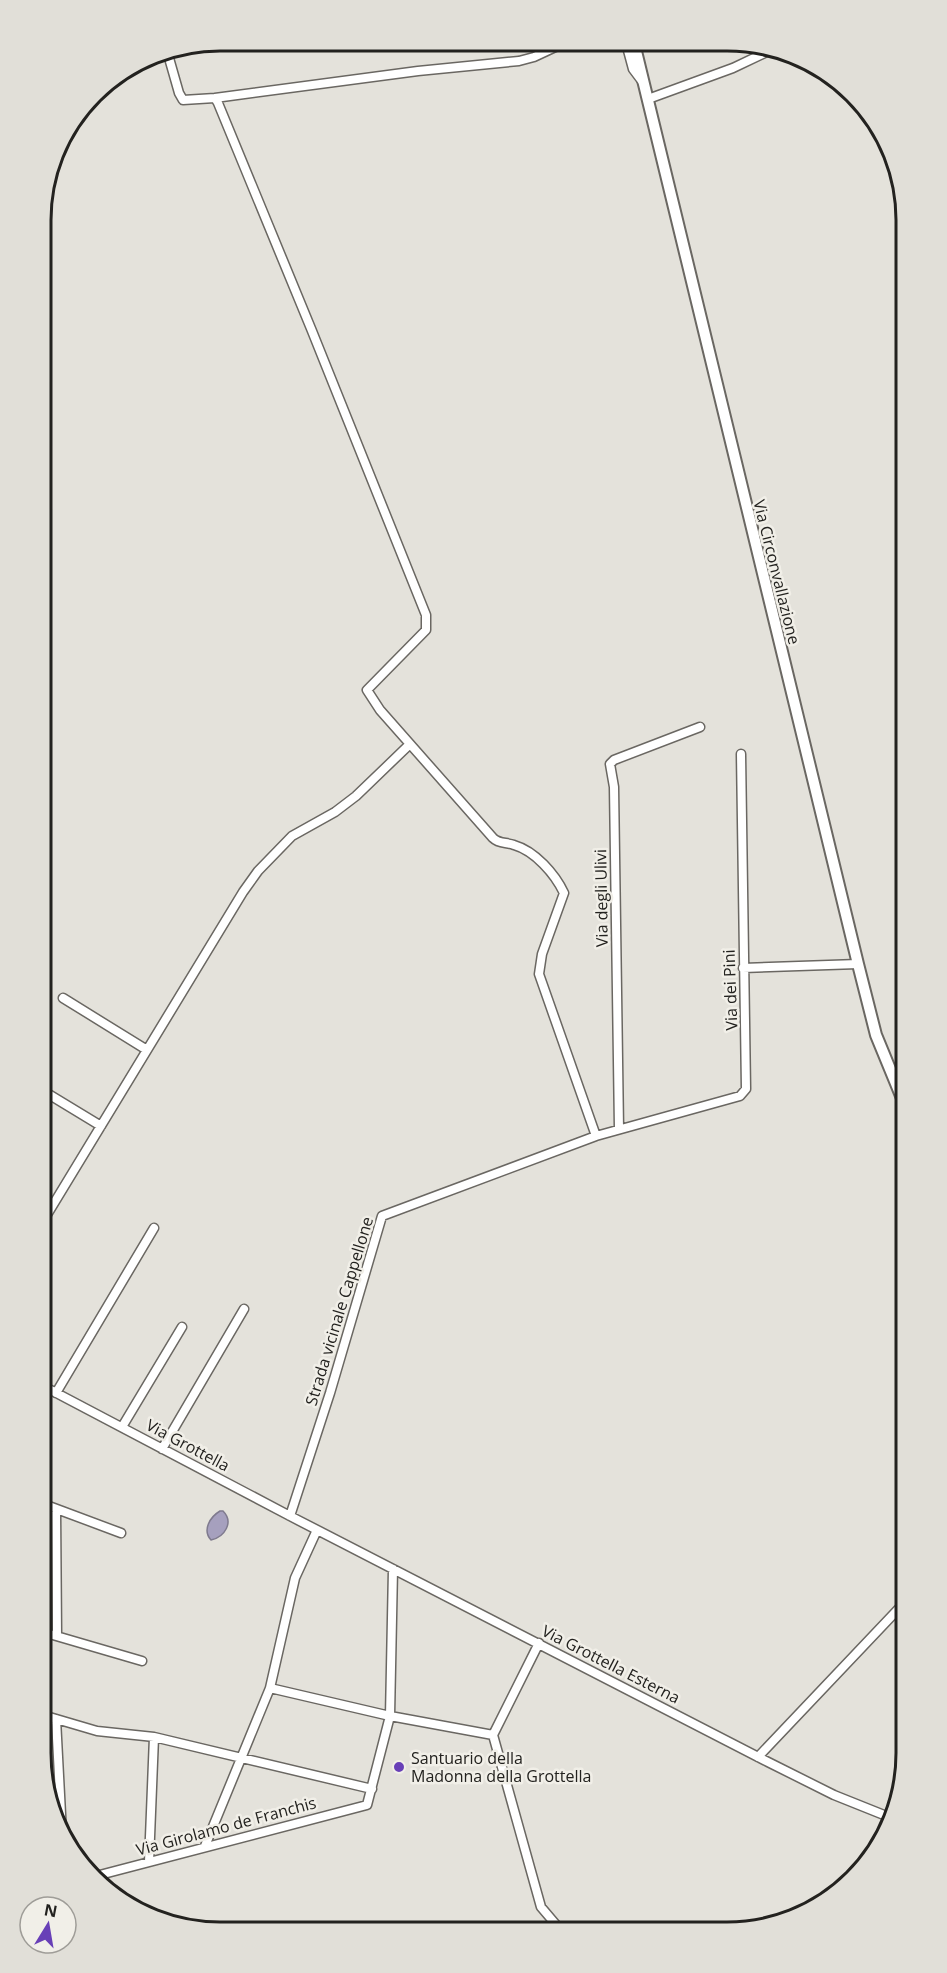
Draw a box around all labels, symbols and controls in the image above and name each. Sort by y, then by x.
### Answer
street label: Via Circonvallazione [748,497,806,647]
street label: Via degli Ulivi [589,849,613,947]
street label: Via dei Pini [718,949,742,1031]
street label: Strada vicinale Cappellone [300,1214,378,1408]
street label: Via Grottella [142,1414,234,1476]
street label: Via Grottella Esterna [538,1620,684,1708]
place label: Santuario della Madonna della Grottella [411,1747,591,1787]
marker: Santuario della Madonna della Grottella [392,1760,406,1774]
street label: Via Girolamo de Franchis [134,1791,318,1861]
north arrow [18,1895,78,1955]
text: N [42,1898,59,1922]

